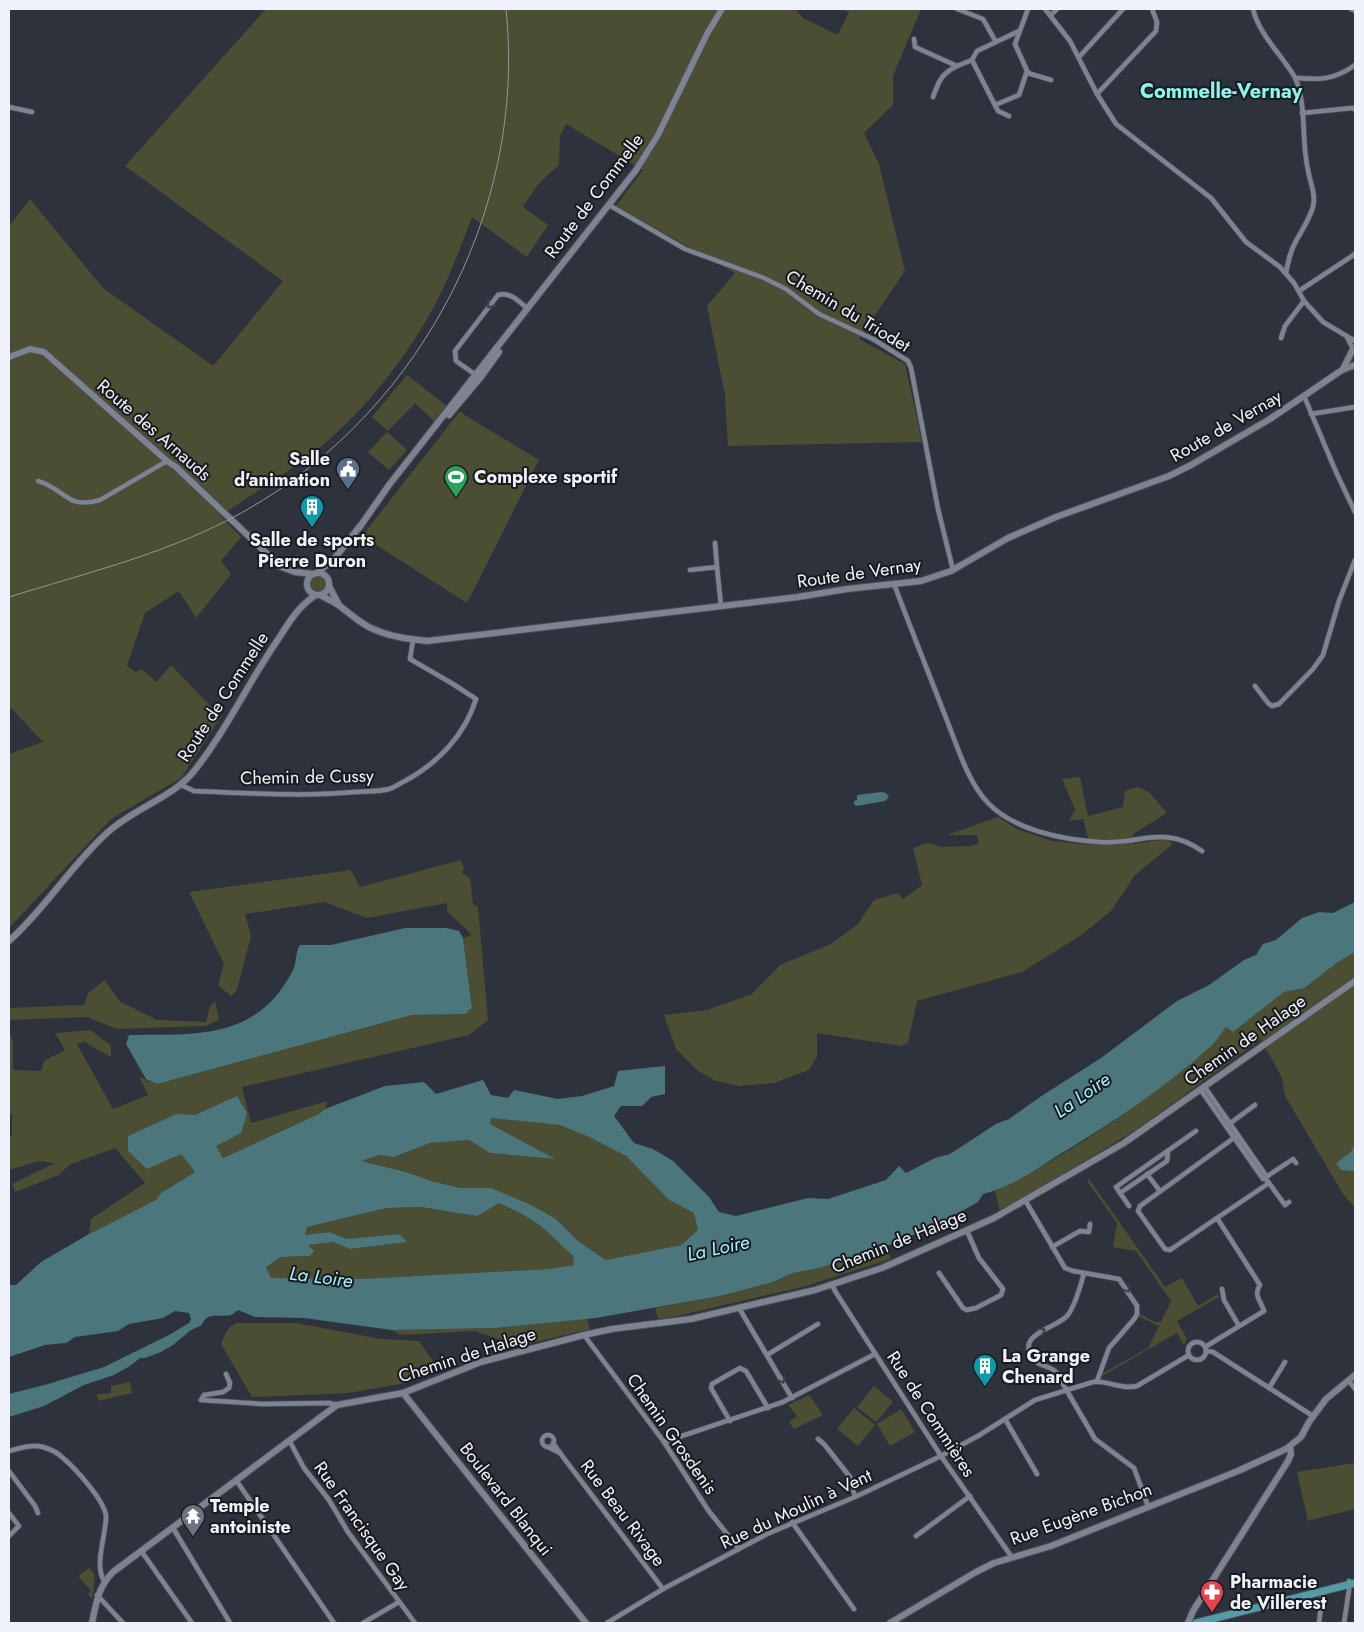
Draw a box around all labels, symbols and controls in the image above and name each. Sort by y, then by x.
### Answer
district label: Commelle-Vernay [1140,77,1303,106]
street label: Route de Commelle [538,128,650,264]
street label: Chemin du Triodet [781,263,916,359]
one-way arrow [487,299,496,309]
street label: Route des Arnauds [91,373,217,487]
street label: Route de Vernay [1165,383,1287,469]
place label: Salle d'animation [234,446,330,493]
public building icon: Salle d'animation [335,456,361,490]
sports icon: Complexe sportif [443,464,469,498]
place label: Complexe sportif [474,464,618,490]
building icon: Salle de sports Pierre Duron [299,494,325,528]
place label: Salle de sports Pierre Duron [250,527,374,574]
street label: Route de Vernay [795,551,923,595]
street label: Route de Commelle [171,627,275,767]
street label: Chemin de Cussy [240,763,374,791]
street label: Chemin de Halage [1179,988,1311,1092]
water label: La Loire [1048,1066,1116,1124]
street label: Chemin de Halage [828,1202,970,1280]
water label: La Loire [684,1228,752,1268]
water label: La Loire [288,1260,355,1294]
one-way arrow [1120,1284,1130,1293]
street label: Chemin de Halage [395,1320,539,1390]
one-way arrow [1037,1328,1046,1338]
place label: La Grange Chenard [1002,1343,1090,1390]
street label: Rue de Commières [880,1346,982,1482]
building icon: La Grange Chenard [972,1353,998,1387]
street label: Chemin Grosdenis [620,1368,724,1500]
one-way arrow [775,1375,785,1384]
street label: Boulevard Blanqui [453,1437,559,1561]
street label: Rue Beau Rivage [574,1454,672,1572]
street label: Rue Francisque Gay [308,1456,416,1596]
street label: Rue du Moulin à Vent [716,1462,877,1556]
street label: Rue Eugène Bichon [1006,1476,1156,1552]
place label: Temple antoiniste [210,1493,291,1540]
temple icon: Temple antoiniste [180,1503,206,1537]
place label: Pharmacie de Villerest [1230,1569,1327,1616]
pharmacy icon: Pharmacie de Villerest [1199,1579,1225,1613]

